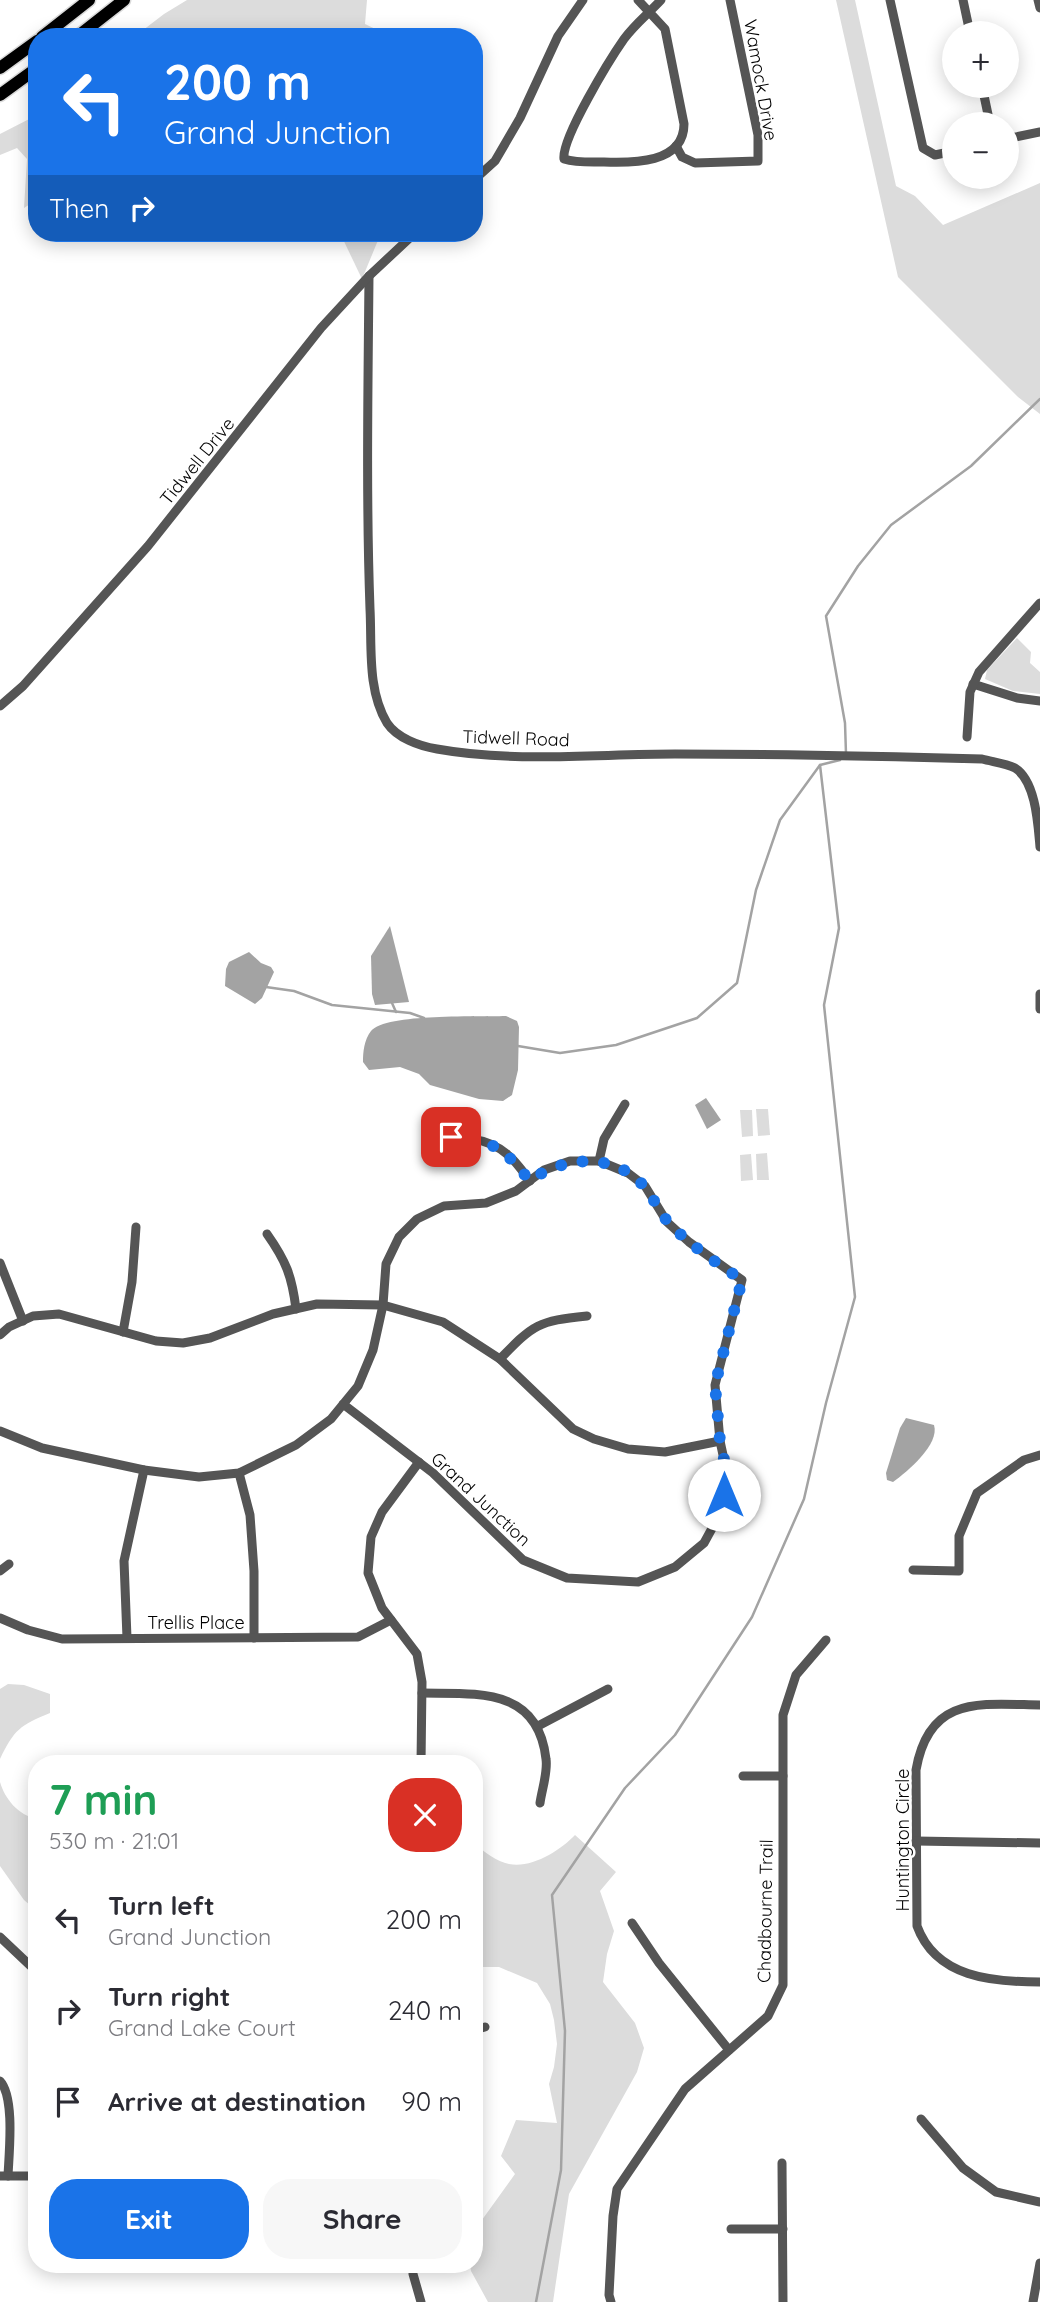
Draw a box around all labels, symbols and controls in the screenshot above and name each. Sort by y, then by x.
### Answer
street label: Wamock Drive [739,18,783,142]
map controls [942,21,1019,189]
button: + [942,21,1019,98]
text: 200 m [164,51,311,112]
icon: left [49,56,140,147]
text: Grand Junction [164,112,391,152]
button: − [942,112,1019,189]
icon: right [123,189,161,227]
text: Then [49,192,109,225]
street label: Tidwell Drive [155,413,239,509]
street label: Tidwell Road [462,725,570,751]
pin [421,1107,481,1167]
icon: arrive [432,1118,470,1156]
street label: Grand Junction [426,1447,536,1551]
position arrow [687,1458,761,1532]
street label: Trellis Place [147,1611,245,1634]
street label: Huntington Circle [891,1769,914,1912]
text: 7 min [49,1773,158,1826]
button: close [388,1778,462,1852]
text: 530 m · 21:01 [49,1826,179,1855]
street label: Chadbourne Trail [752,1839,778,1983]
text: Turn left [108,1889,215,1922]
icon: left [49,1901,87,1939]
text: 200 m [386,1903,462,1936]
text: Grand Junction [108,1922,271,1951]
text: Turn right [108,1980,230,2013]
icon: right [49,1992,87,2030]
text: 240 m [388,1994,462,2027]
text: Grand Lake Court [108,2013,296,2042]
icon: arrive [49,2083,87,2121]
text: Arrive at destination [108,2085,366,2118]
text: 90 m [401,2085,462,2118]
button: Exit [49,2179,249,2259]
button: Share [263,2179,462,2259]

